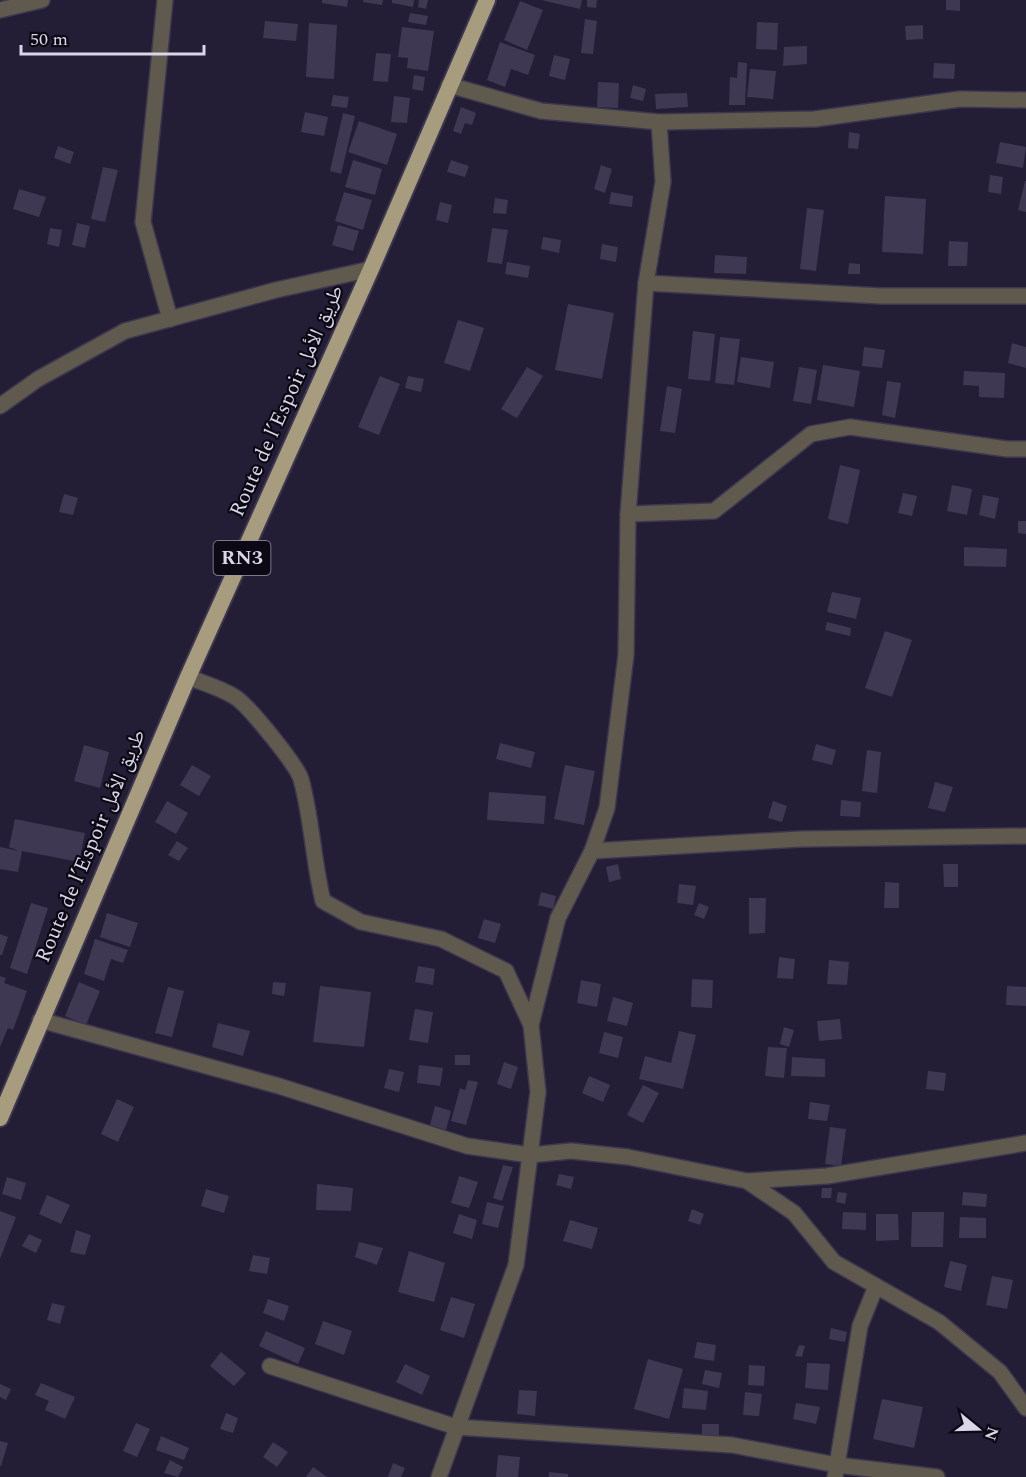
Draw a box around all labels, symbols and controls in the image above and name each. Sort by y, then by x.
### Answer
scale bar [21,18,204,56]
text: 50 m [30,26,68,53]
street label: Route de l’Espoir طريق الأمل [221,280,353,522]
road number: RN3 [214,541,270,575]
street label: Route de l’Espoir طريق الأمل [27,724,155,968]
north arrow [948,1399,1008,1459]
text: N [978,1423,1005,1444]

